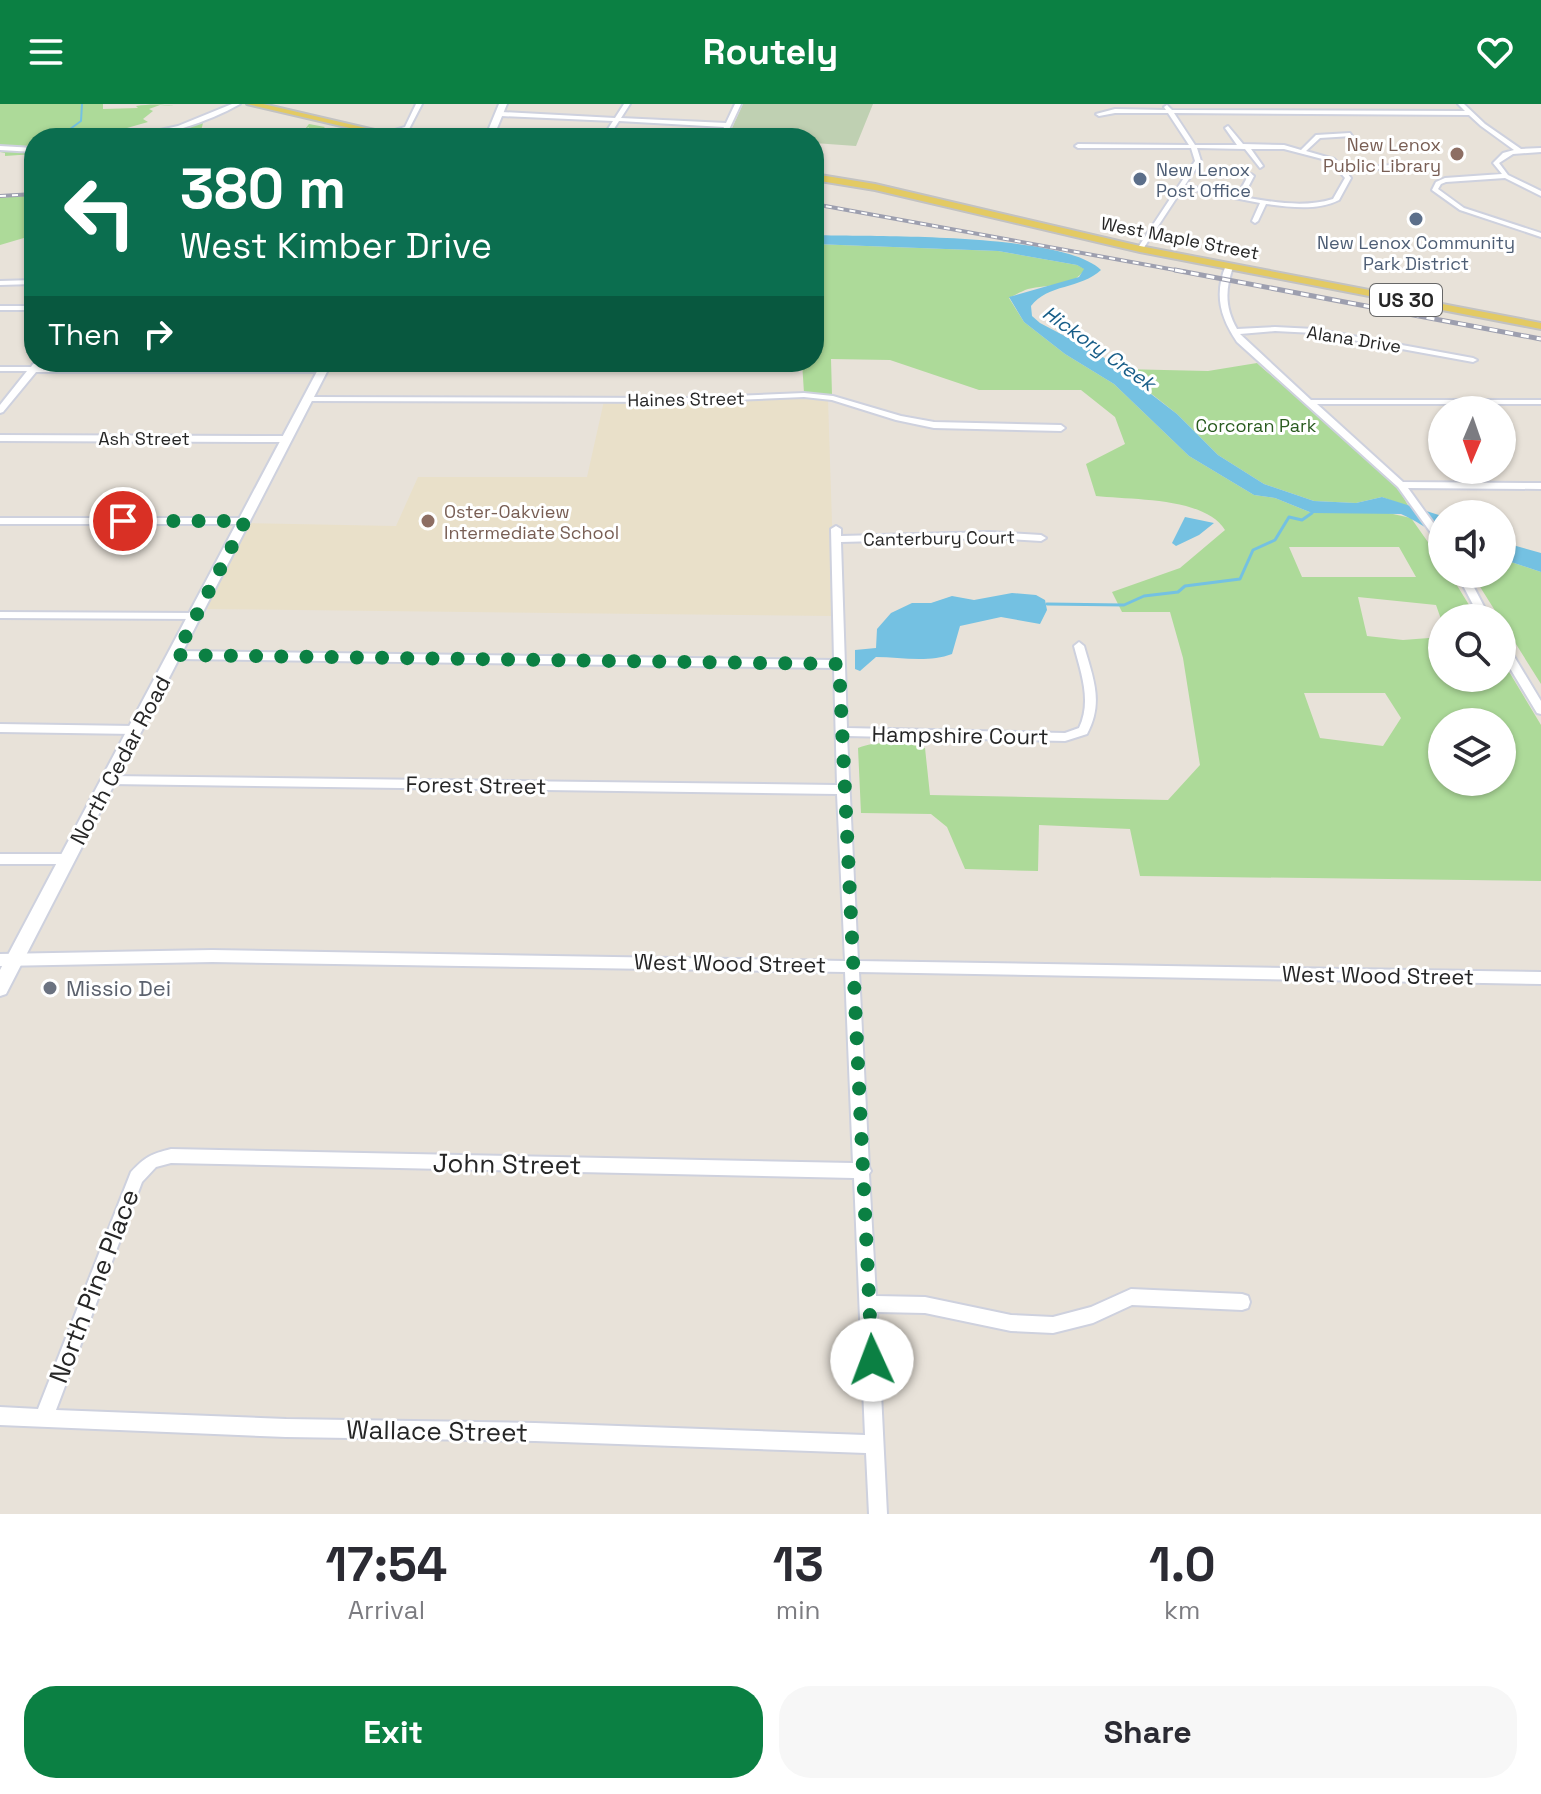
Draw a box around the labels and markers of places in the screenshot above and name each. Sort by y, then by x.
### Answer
place label: New Lenox Public Library [1323,133,1441,177]
marker: New Lenox Public Library [1448,145,1466,163]
place label: New Lenox Post Office [1156,158,1251,202]
marker: New Lenox Post Office [1131,170,1149,188]
marker: New Lenox Community Park District [1407,210,1425,228]
place label: New Lenox Community Park District [1317,231,1515,275]
pin [89,487,157,555]
place label: Oster-Oakview Intermediate School [444,500,619,544]
marker: Oster-Oakview Intermediate School [419,512,437,530]
place label: Missio Dei [66,974,171,1002]
marker: Missio Dei [41,979,59,997]

